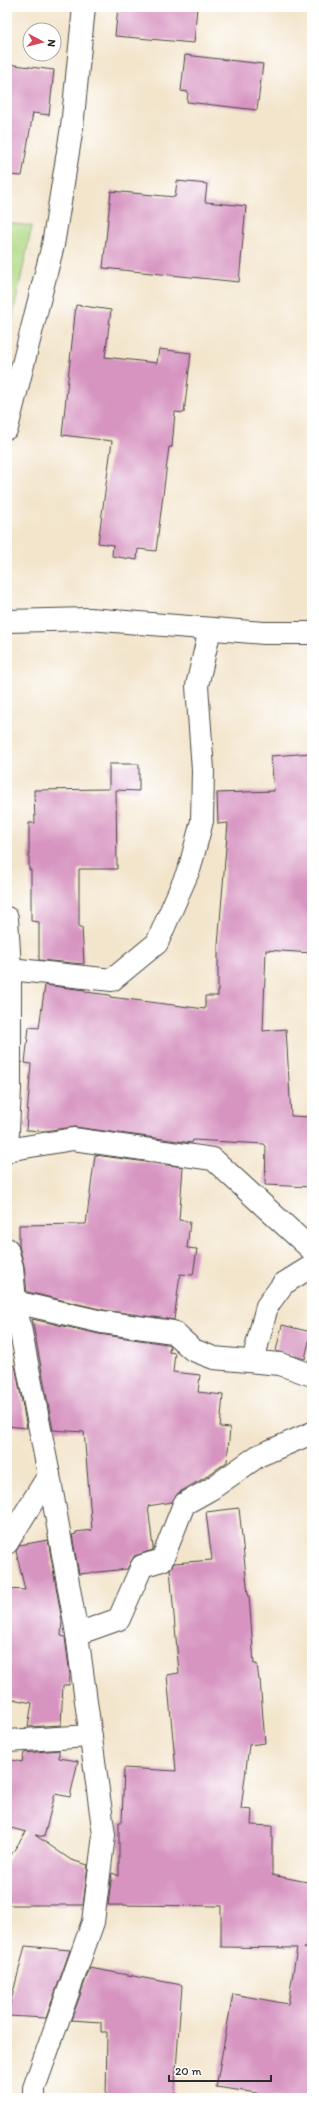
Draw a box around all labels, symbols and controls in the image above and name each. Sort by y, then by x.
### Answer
north arrow [22,22,62,62]
text: N [45,39,58,48]
scale bar [169,2057,271,2083]
text: 20 m [175,2064,202,2078]

